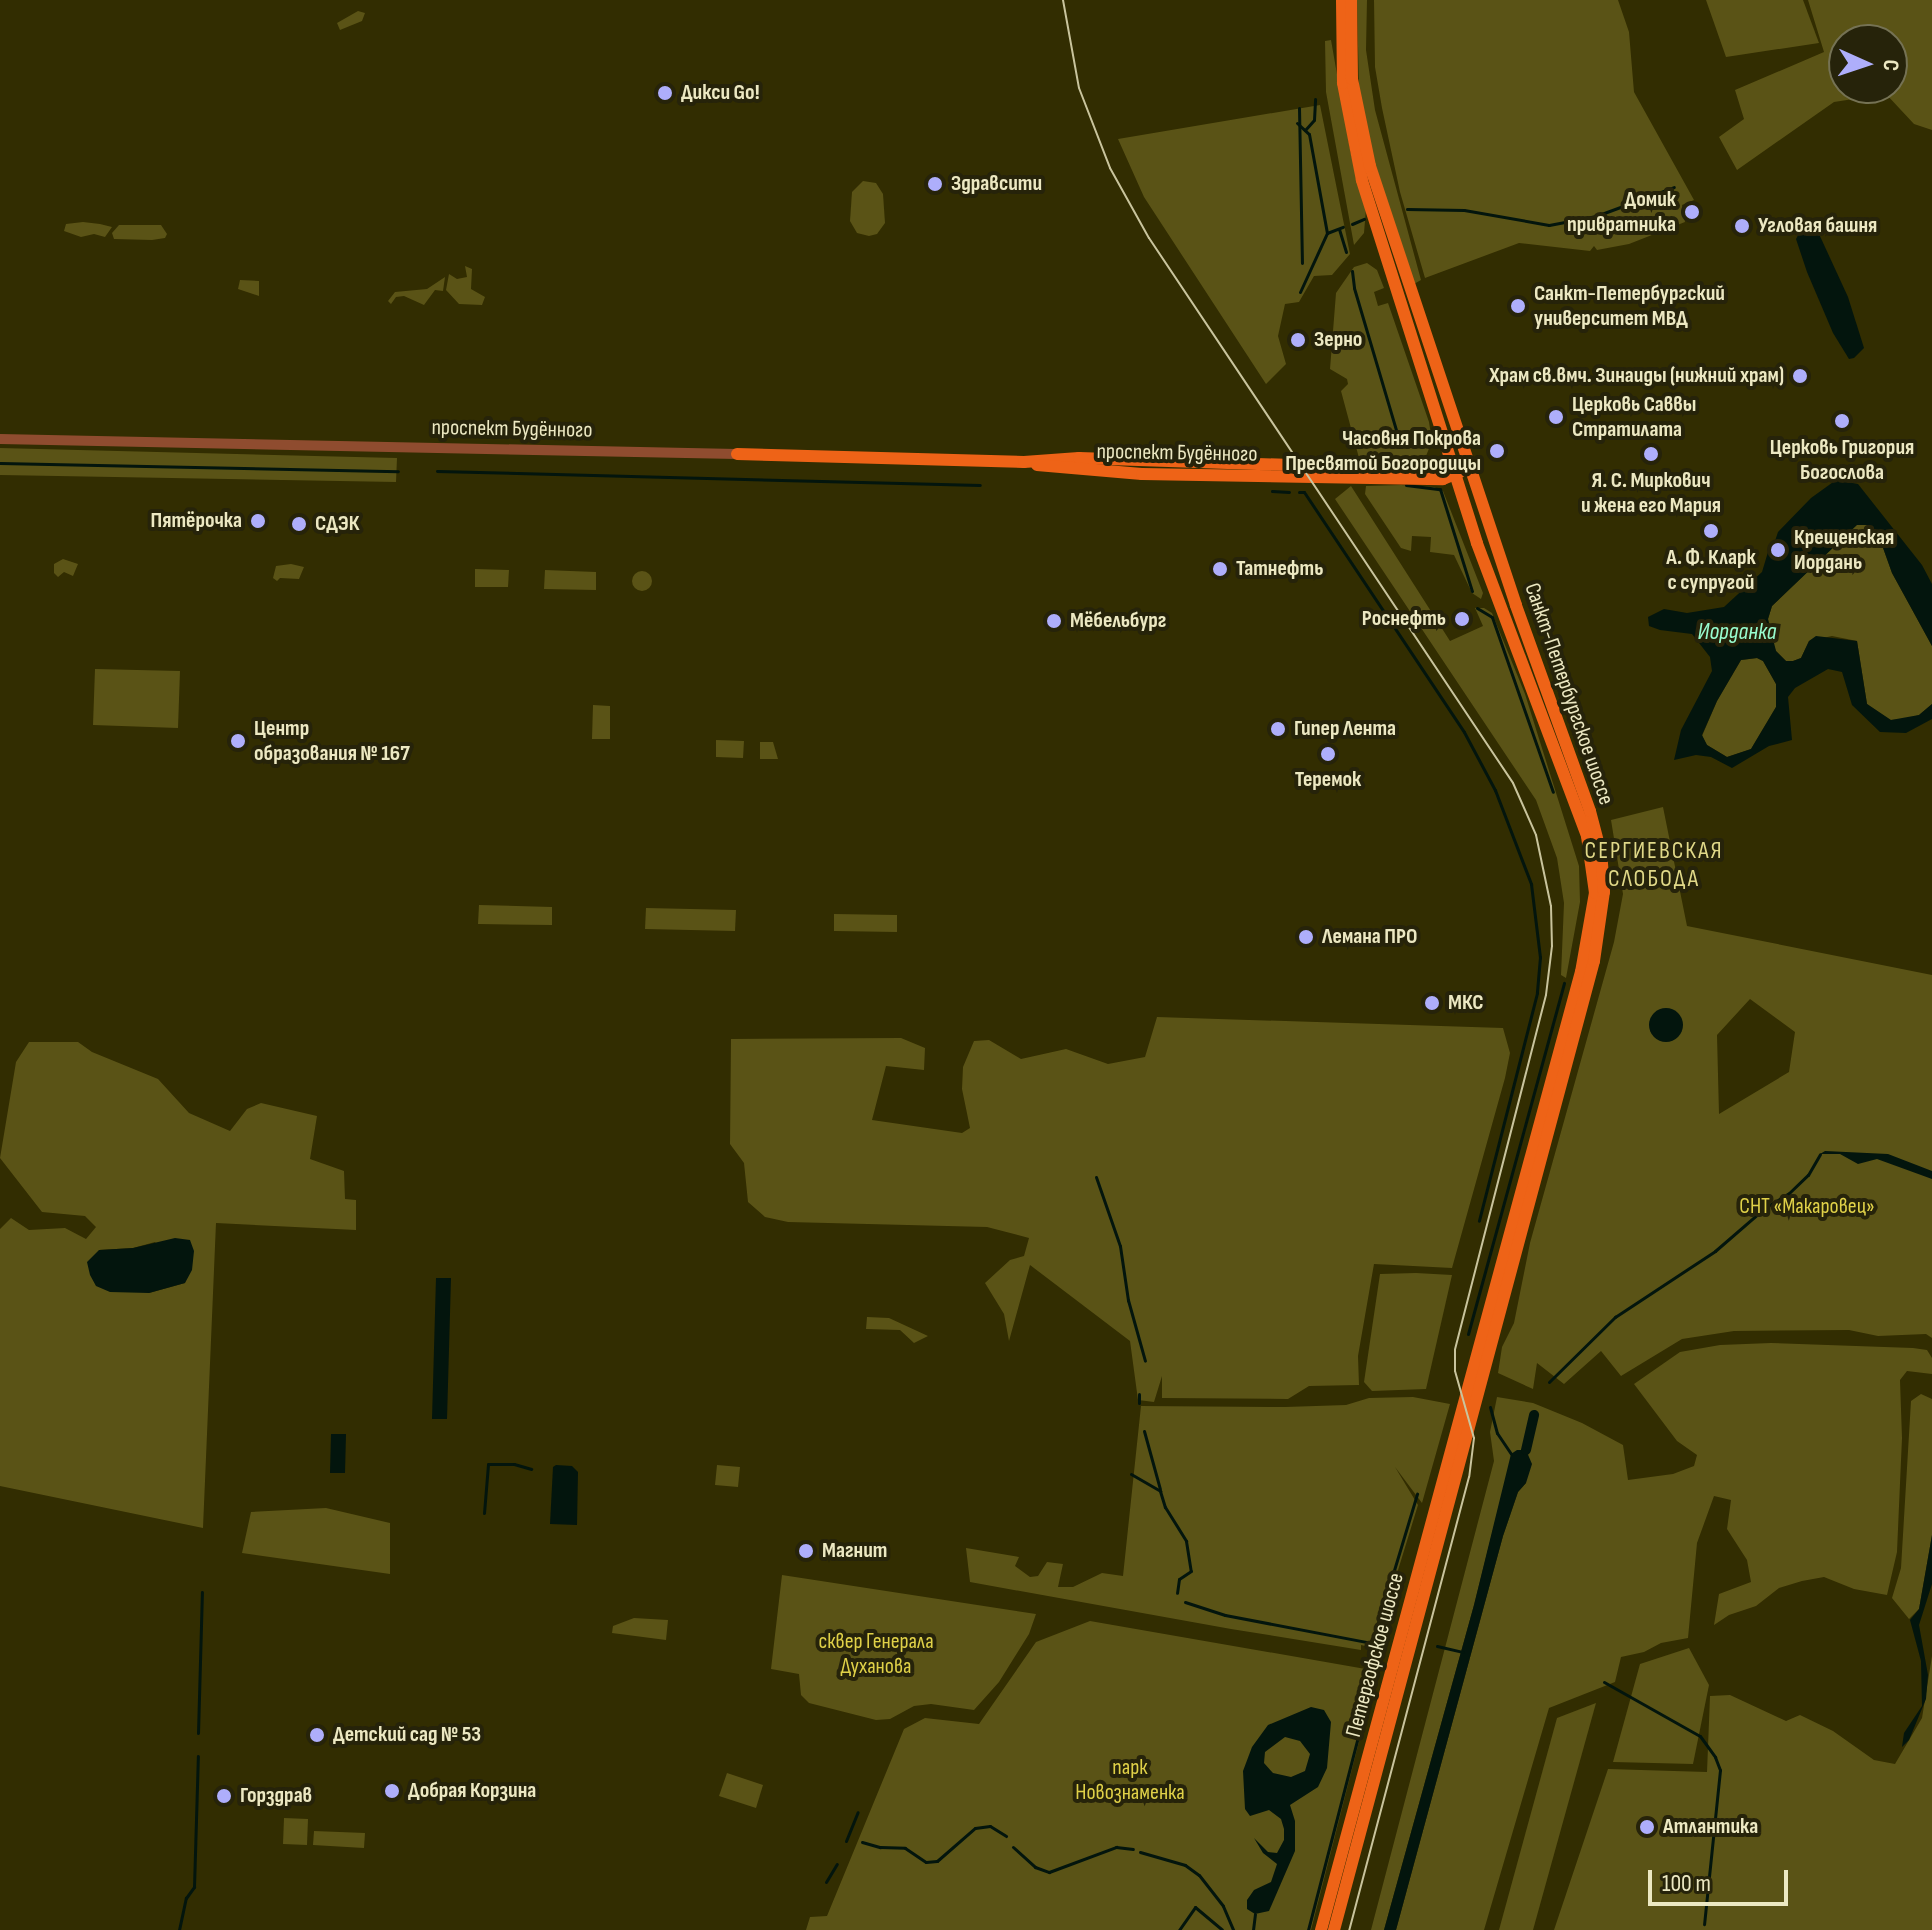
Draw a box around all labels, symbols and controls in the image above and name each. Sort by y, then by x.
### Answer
north arrow [1828,24,1908,104]
text: С [1877,59,1904,72]
place label: Дикси Go! [681,80,760,106]
marker: Дикси Go! [656,84,674,102]
place label: Здравсити [951,171,1042,197]
marker: Здравсити [926,175,944,193]
place label: Домик привратника [1567,186,1676,238]
marker: Домик привратника [1683,203,1701,221]
place label: Угловая башня [1758,213,1877,239]
marker: Угловая башня [1733,217,1751,235]
place label: Санкт-Петербургский университет МВД [1534,280,1725,332]
marker: Санкт-Петербургский университет МВД [1509,297,1527,315]
place label: Зерно [1314,327,1362,353]
marker: Зерно [1289,331,1307,349]
place label: Храм св.вмч. Зинаиды (нижний храм) [1489,363,1784,389]
marker: Храм св.вмч. Зинаиды (нижний храм) [1791,367,1809,385]
place label: Церковь Саввы Стратилата [1572,391,1696,442]
marker: Церковь Саввы Стратилата [1547,408,1565,426]
marker: Церковь Григория Богослова [1833,412,1851,430]
street label: проспект Будённого [431,414,593,444]
place label: Часовня Покрова Пресвятой Богородицы [1285,425,1481,476]
place label: Церковь Григория Богослова [1770,434,1914,486]
street label: проспект Будённого [1096,438,1258,468]
marker: Часовня Покрова Пресвятой Богородицы [1488,442,1506,460]
marker: Я. С. Миркович и жена его Мария [1642,445,1660,463]
place label: Я. С. Миркович и жена его Мария [1581,467,1721,518]
place label: Пятёрочка [151,508,242,534]
place label: СДЭК [315,511,359,537]
marker: Пятёрочка [249,512,267,530]
marker: СДЭК [290,515,308,533]
marker: А. Ф. Кларк с супругой [1702,522,1720,540]
place label: Крещенская Иордань [1794,524,1894,576]
marker: Крещенская Иордань [1769,541,1787,559]
place label: А. Ф. Кларк с супругой [1666,544,1756,596]
place label: Татнефть [1236,556,1323,582]
marker: Татнефть [1211,560,1229,578]
street label: Санкт-Петербургское шоссе [1519,580,1619,808]
place label: Роснефть [1362,606,1446,632]
place label: Мёбельбург [1070,608,1166,634]
marker: Роснефть [1453,610,1471,628]
marker: Мёбельбург [1045,612,1063,630]
water label: Иорданка [1697,618,1777,646]
place label: Центр образования № 167 [254,715,410,766]
place label: Гипер Лента [1294,716,1396,742]
marker: Гипер Лента [1269,720,1287,738]
marker: Центр образования № 167 [229,732,247,750]
marker: Теремок [1319,745,1337,763]
place label: Теремок [1295,767,1361,793]
district label: СЕРГИЕВСКАЯ СЛОБОДА [1585,837,1723,893]
place label: Лемана ПРО [1322,924,1417,950]
marker: Лемана ПРО [1297,928,1315,946]
place label: МКС [1448,990,1483,1016]
marker: МКС [1423,994,1441,1012]
park label: СНТ «Макаровец» [1739,1194,1875,1220]
place label: Магнит [822,1538,887,1564]
marker: Магнит [797,1542,815,1560]
street label: Петергофское шоссе [1340,1570,1410,1740]
park label: сквер Генерала Духанова [818,1628,934,1680]
place label: Детский сад № 53 [333,1722,481,1748]
marker: Детский сад № 53 [308,1726,326,1744]
park label: парк Новознаменка [1075,1754,1185,1806]
place label: Добрая Корзина [408,1778,536,1804]
marker: Добрая Корзина [383,1782,401,1800]
place label: Горздрав [240,1783,312,1809]
marker: Горздрав [215,1787,233,1805]
place label: Атлантика [1663,1814,1758,1840]
marker: Атлантика [1638,1818,1656,1836]
scale bar [1652,1854,1792,1904]
text: 100 m [1662,1869,1711,1898]

